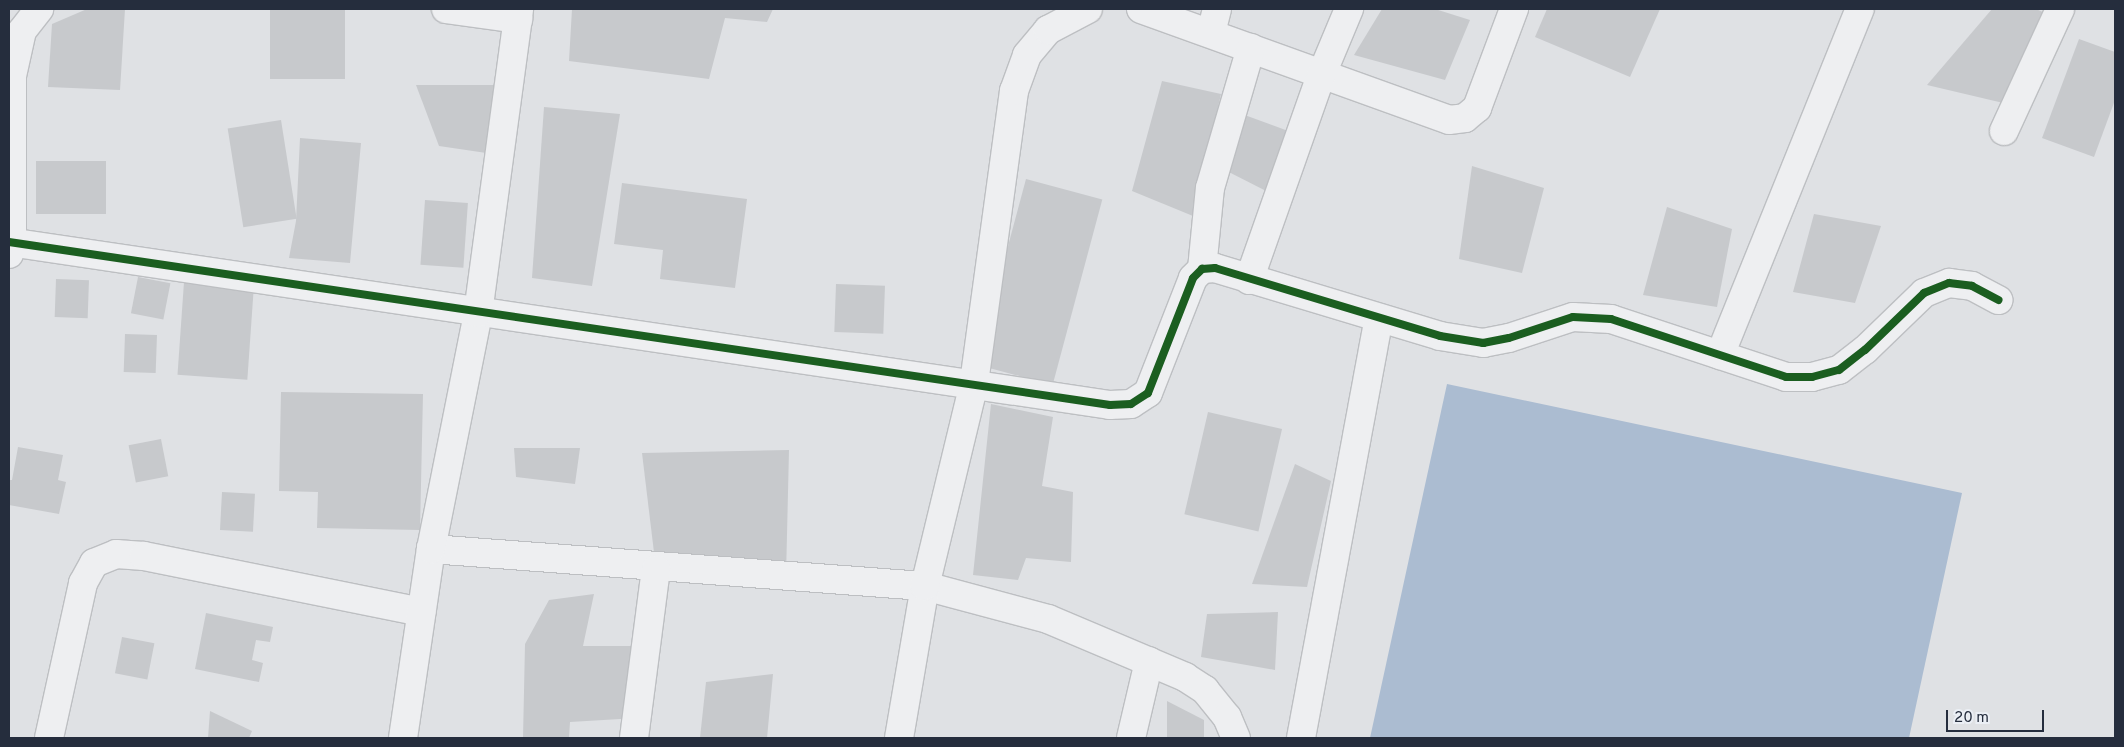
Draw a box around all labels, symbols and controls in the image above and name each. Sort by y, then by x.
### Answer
scale bar [1949,700,2046,732]
text: 20 m [1954,709,1989,728]

